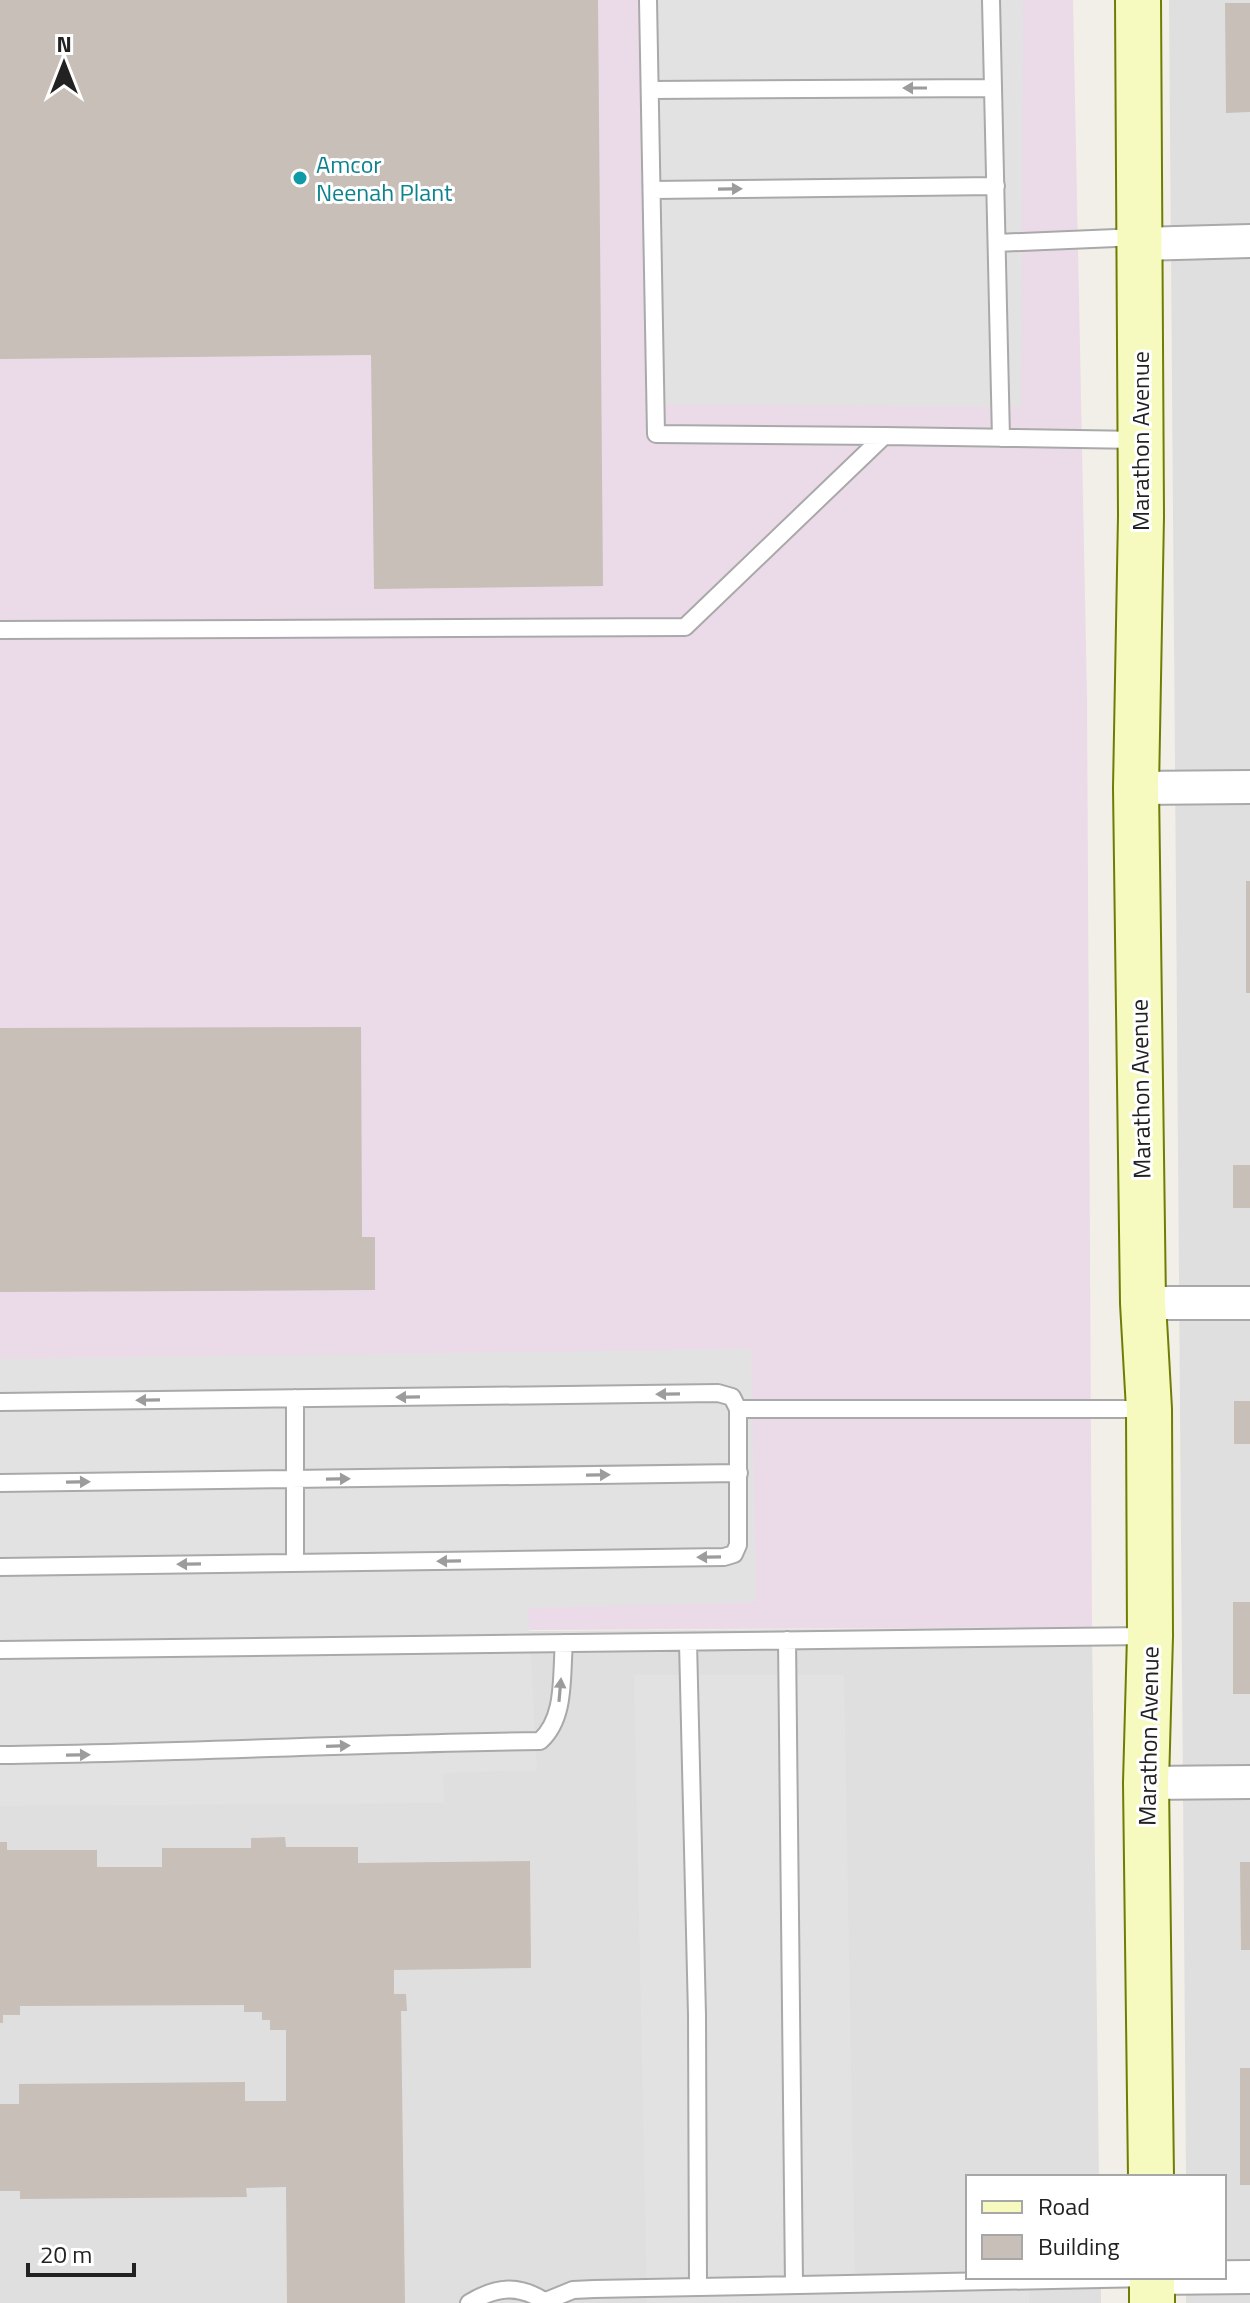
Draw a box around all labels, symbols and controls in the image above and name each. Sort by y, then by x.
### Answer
north arrow [24,24,104,104]
text: N [56,27,72,61]
one-way arrow [902,82,927,94]
place label: Amcor Neenah Plant [316,146,453,210]
marker: Amcor Neenah Plant [291,169,309,187]
one-way arrow [718,183,743,195]
street label: Marathon Avenue [1122,351,1158,531]
street label: Marathon Avenue [1120,999,1160,1179]
one-way arrow [655,1388,680,1400]
one-way arrow [395,1390,420,1403]
one-way arrow [135,1394,160,1406]
one-way arrow [586,1469,611,1481]
one-way arrow [326,1473,351,1485]
one-way arrow [66,1476,91,1488]
one-way arrow [696,1551,721,1564]
one-way arrow [436,1555,461,1567]
one-way arrow [176,1558,201,1571]
street label: Marathon Avenue [1128,1646,1168,1826]
one-way arrow [554,1677,567,1702]
one-way arrow [326,1739,351,1752]
one-way arrow [66,1748,91,1761]
legend [966,2175,1226,2279]
text: Road [1038,2188,1090,2224]
scale bar [28,2227,134,2277]
text: Building [1038,2228,1120,2264]
text: 20 m [40,2236,92,2272]

